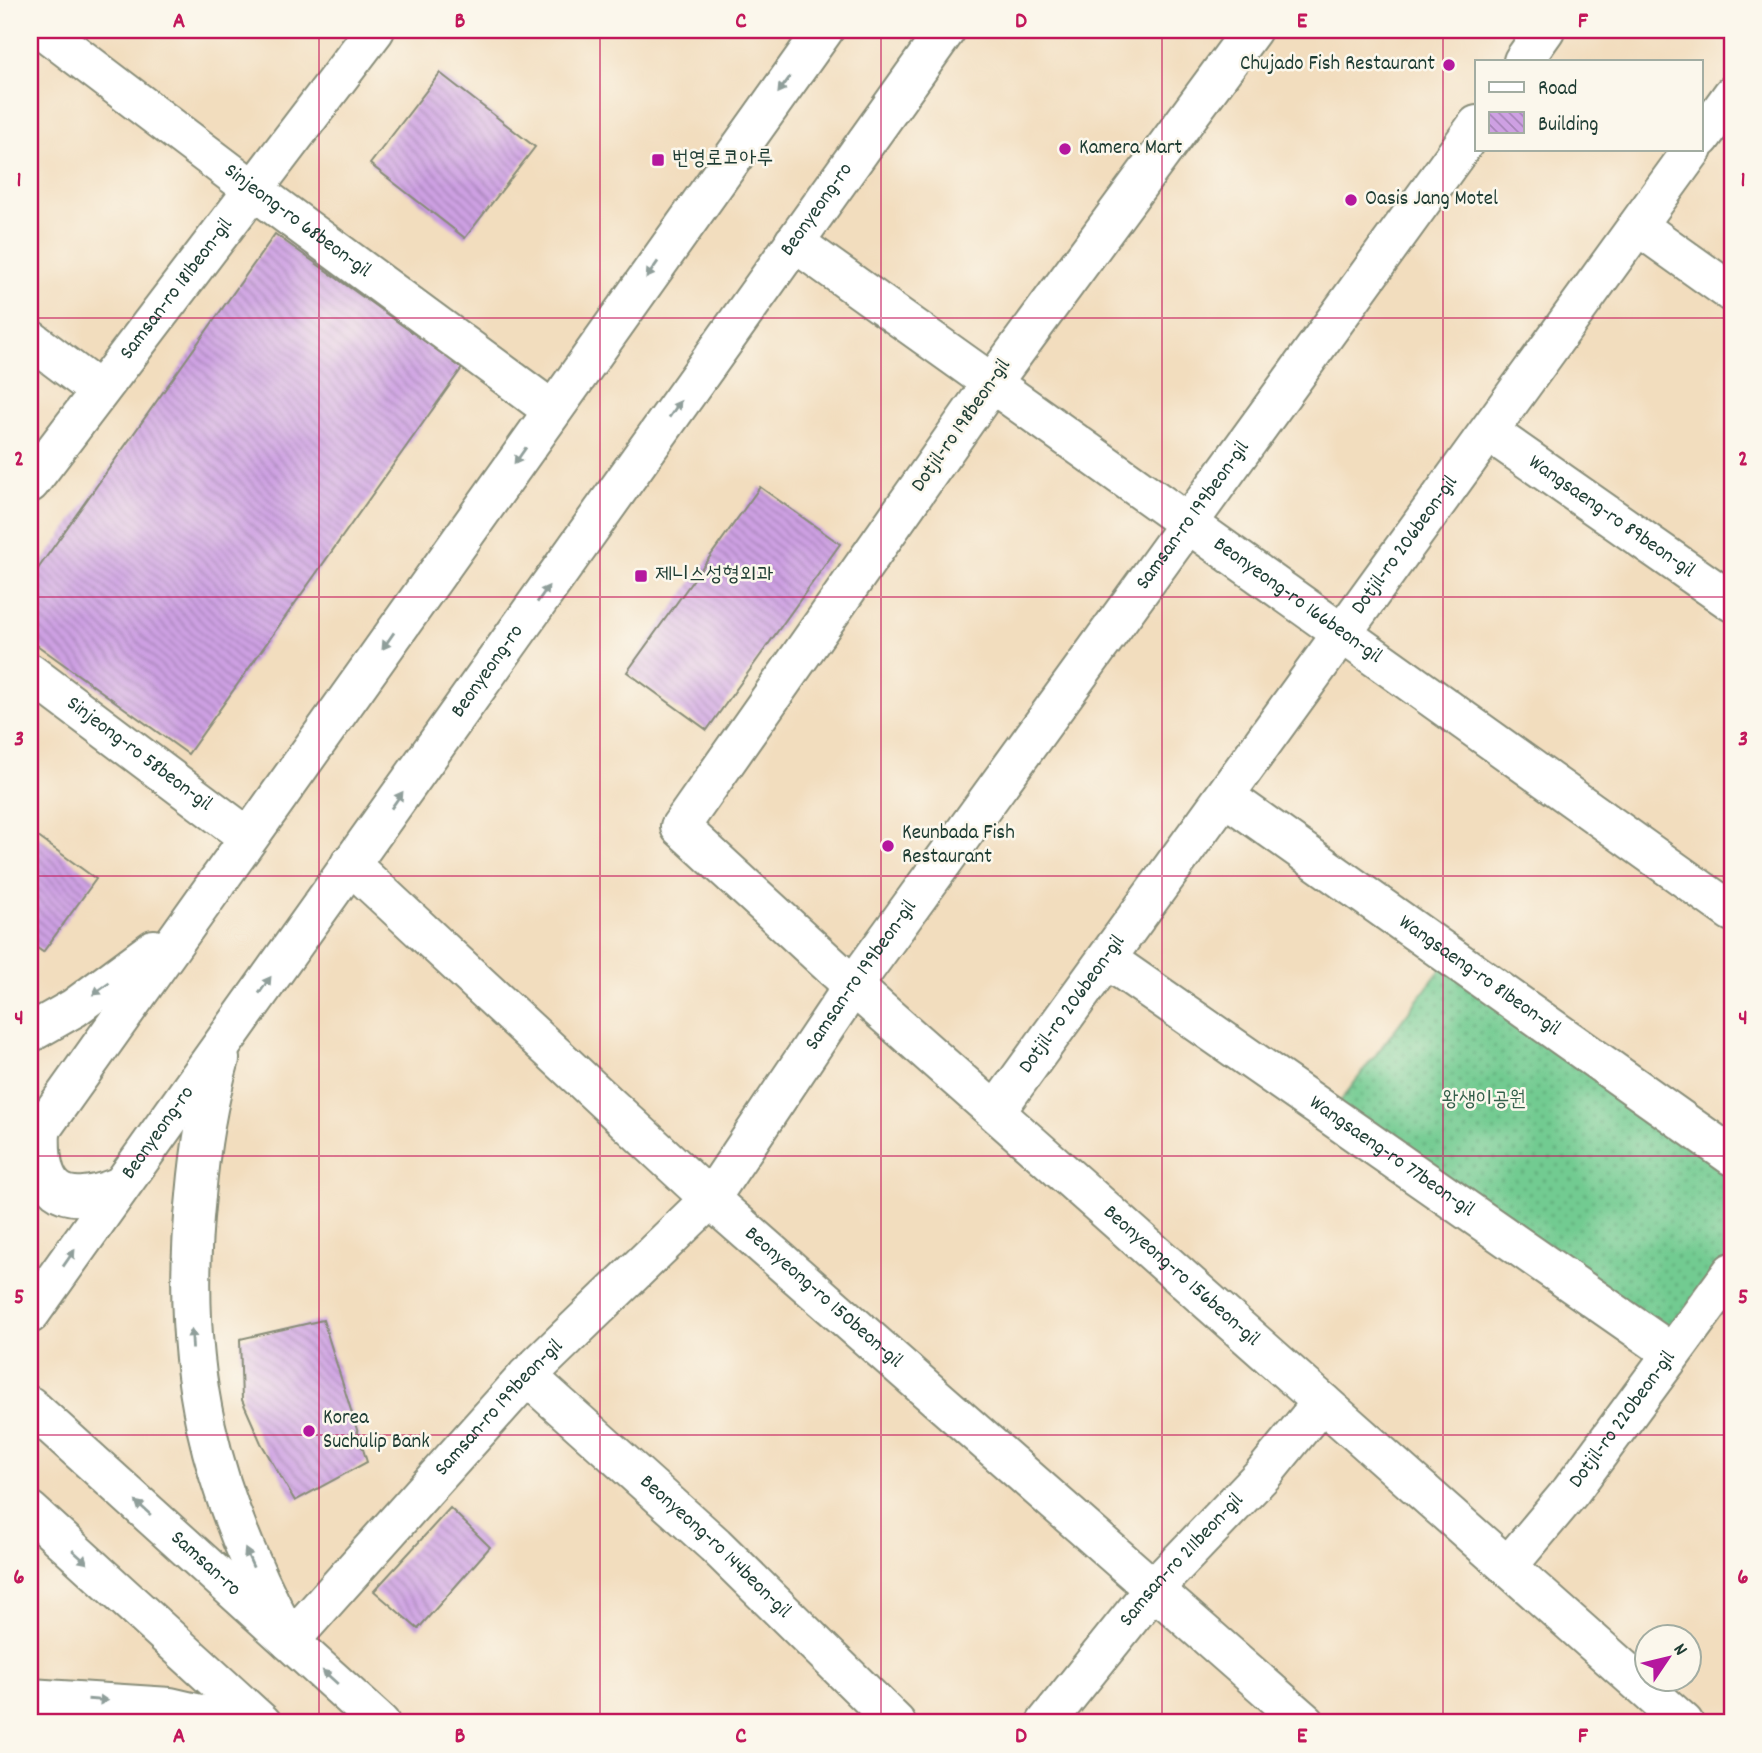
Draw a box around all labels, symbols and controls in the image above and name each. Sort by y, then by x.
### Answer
text: A [173,6,185,39]
text: B [455,6,466,39]
text: C [735,6,747,39]
text: D [1015,6,1027,39]
text: E [1297,6,1308,39]
text: F [1578,6,1589,39]
place label: Chujado Fish Restaurant [1240,50,1435,80]
marker: Chujado Fish Restaurant [1441,57,1457,73]
legend [1475,60,1702,150]
text: Road [1538,75,1577,105]
one-way arrow [777,76,791,94]
text: Building [1538,111,1598,141]
place label: Kamera Mart [1079,134,1183,164]
marker: Kamera Mart [1057,141,1073,157]
place label: 번영로코아루 [672,145,773,175]
marker: 번영로코아루 [650,152,666,168]
street label: Sinjeong-ro 68beon-gil [217,157,377,286]
street label: Beonyeong-ro [774,157,861,263]
text: 1 [16,165,22,198]
text: 1 [1740,165,1746,198]
place label: Oasis Jang Motel [1365,185,1498,215]
marker: Oasis Jang Motel [1343,192,1359,208]
street label: Samsan-ro 181beon-gil [113,212,241,367]
one-way arrow [645,261,659,279]
street label: Dotjil-ro 198beon-gil [905,353,1019,499]
one-way arrow [668,400,682,418]
street label: Samsan-ro 199beon-gil [1129,435,1258,597]
text: 2 [14,444,24,477]
text: 2 [1738,444,1748,477]
one-way arrow [513,447,527,465]
street label: Wangsaeng-ro 89beon-gil [1522,449,1701,586]
street label: Dotjil-ro 206beon-gil [1345,470,1466,621]
street label: Beonyeong-ro 166beon-gil [1206,530,1388,672]
place label: 제니스성형외과 [655,561,773,591]
marker: 제니스성형외과 [633,568,649,584]
one-way arrow [536,585,550,603]
street label: Beonyeong-ro [444,619,532,725]
one-way arrow [381,632,395,650]
street label: Sinjeong-ro 58beon-gil [59,690,218,820]
text: 3 [14,724,24,757]
text: 3 [1738,724,1748,757]
one-way arrow [390,791,404,809]
place label: Keunbada Fish Restaurant [902,819,1015,873]
marker: Keunbada Fish Restaurant [880,838,896,854]
street label: Samsan-ro 199beon-gil [798,894,925,1057]
street label: Wangsaeng-ro 81beon-gil [1392,908,1566,1044]
street label: Dotjil-ro 206beon-gil [1012,929,1133,1081]
one-way arrow [258,976,272,994]
one-way arrow [92,982,110,996]
text: 4 [14,1003,24,1036]
text: 4 [1738,1003,1748,1036]
street label: Beonyeong-ro [115,1080,203,1186]
park label: 왕생이공원 [1442,1086,1526,1116]
street label: Wangsaeng-ro 77beon-gil [1302,1089,1480,1225]
street label: Beonyeong-ro 156beon-gil [1096,1199,1266,1354]
street label: Beonyeong-ro 150beon-gil [737,1220,909,1376]
one-way arrow [62,1249,76,1267]
text: 5 [14,1282,24,1315]
text: 5 [1738,1282,1748,1315]
one-way arrow [187,1328,198,1350]
street label: Samsan-ro 199beon-gil [428,1333,571,1484]
street label: Dotjil-ro 220beon-gil [1563,1345,1684,1495]
place label: Korea Suchulip Bank [323,1404,430,1458]
marker: Korea Suchulip Bank [301,1423,317,1439]
street label: Beonyeong-ro 144beon-gil [632,1468,797,1626]
street label: Samsan-ro 211beon-gil [1113,1487,1251,1634]
one-way arrow [134,1500,152,1516]
street label: Samsan-ro [163,1524,247,1605]
one-way arrow [243,1548,255,1568]
one-way arrow [71,1549,89,1565]
text: 6 [13,1562,25,1595]
text: 6 [1737,1562,1749,1595]
north arrow [1632,1624,1702,1694]
text: N [1665,1639,1693,1662]
one-way arrow [321,1670,338,1686]
one-way arrow [87,1695,109,1706]
text: A [173,1721,185,1753]
text: B [455,1721,466,1753]
text: C [735,1721,747,1753]
text: D [1015,1721,1027,1753]
text: E [1297,1721,1308,1753]
text: F [1578,1721,1589,1753]

